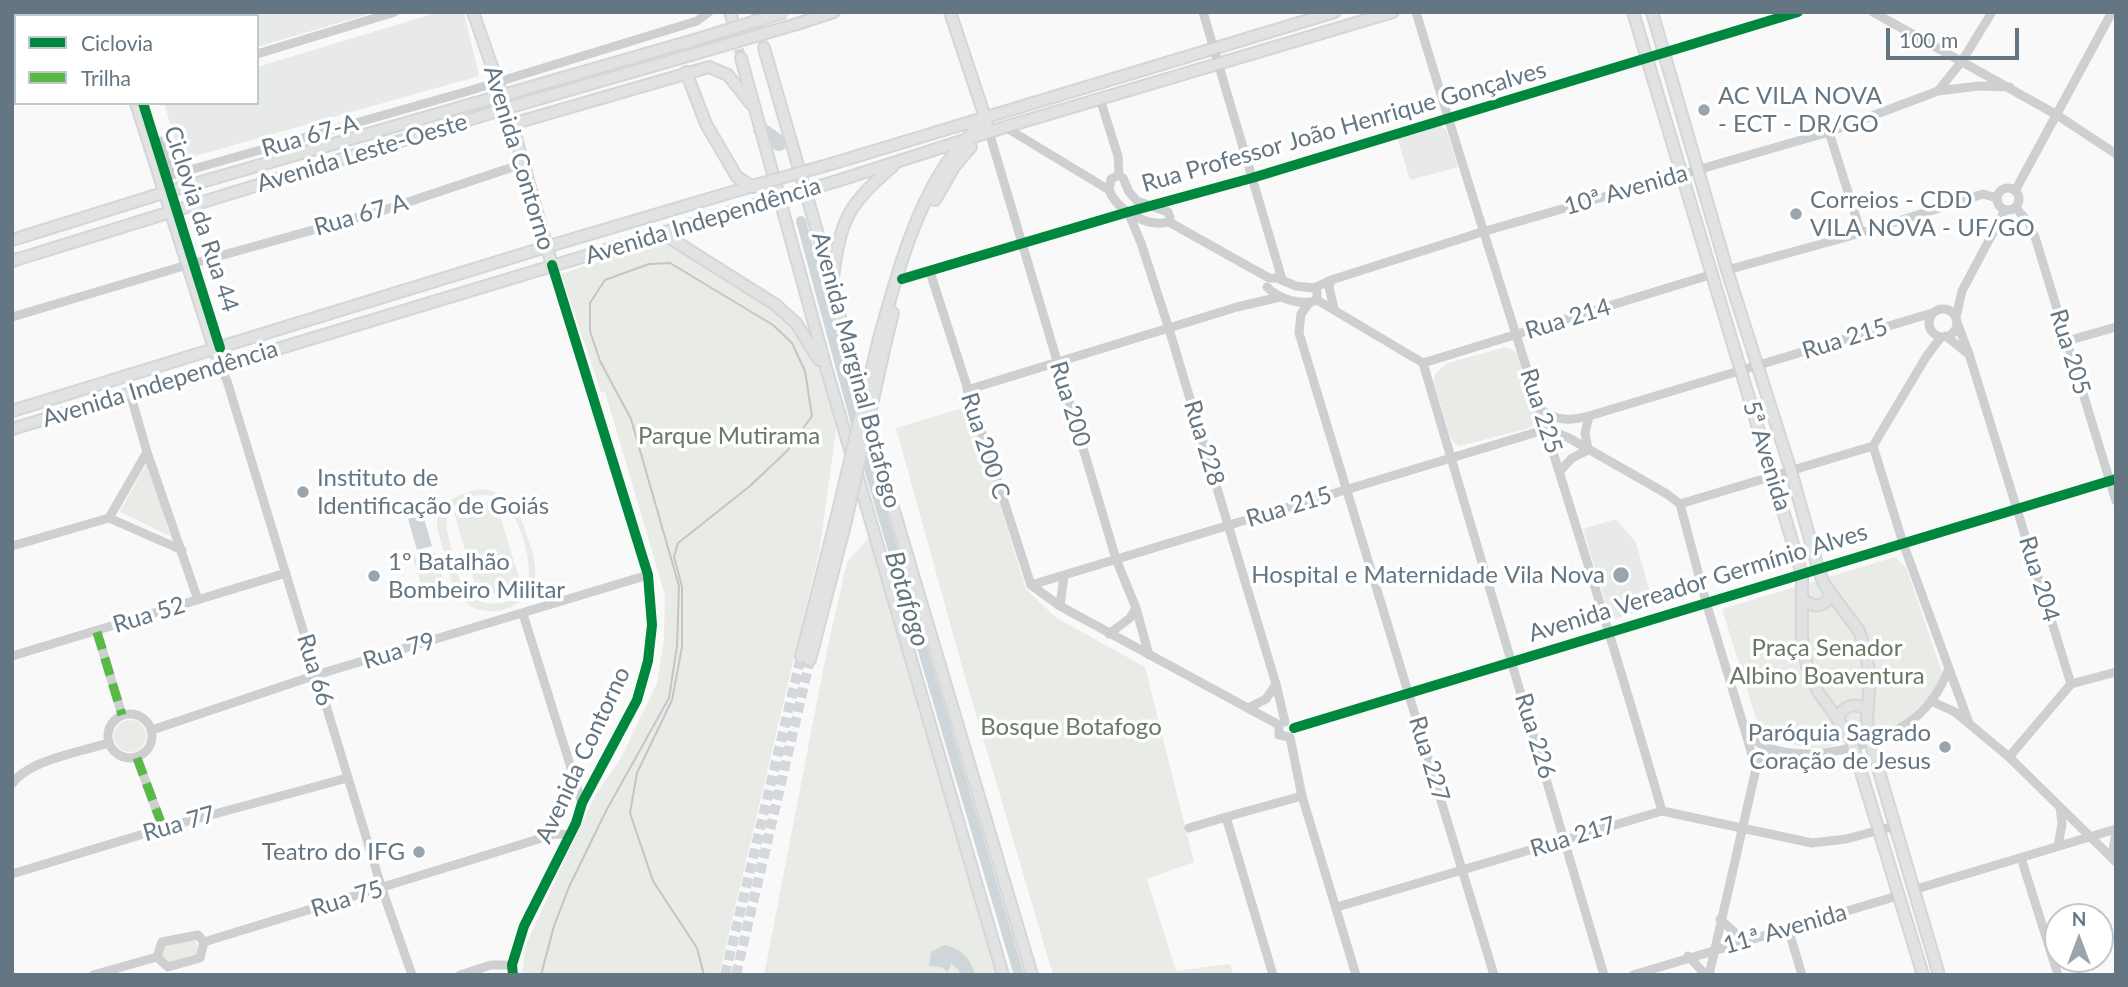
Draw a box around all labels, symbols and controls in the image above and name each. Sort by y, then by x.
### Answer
legend [14,14,259,105]
scale bar [1890,14,2023,58]
text: 100 m [1899,27,1958,52]
text: Ciclovia [81,30,153,55]
street label: Rua Professor João Henrique Gonçalves [1138,55,1550,199]
street label: Avenida Contorno [477,62,561,254]
text: Trilha [81,65,131,90]
place label: AC VILA NOVA - ECT - DR/GO [1718,82,1882,138]
marker: AC VILA NOVA - ECT - DR/GO [1696,102,1712,118]
street label: Avenida Leste-Oeste [253,107,471,199]
street label: Rua 67-A [258,109,362,163]
street label: Ciclovia da Rua 44 [157,122,245,316]
street label: 10ª Avenida [1561,159,1691,221]
street label: Avenida Independência [582,171,824,271]
place label: Correios - CDD VILA NOVA - UF/GO [1810,186,2035,242]
street label: Rua 67 A [311,188,411,242]
marker: Correios - CDD VILA NOVA - UF/GO [1788,206,1804,222]
street label: Avenida Marginal Botafogo [805,229,907,511]
street label: Rua 214 [1522,292,1614,346]
street label: Rua 205 [2043,306,2097,398]
street label: Rua 215 [1799,312,1891,366]
street label: Avenida Independência [39,334,281,434]
street label: Rua 200 [1043,358,1097,450]
street label: Rua 225 [1514,365,1568,457]
street label: Rua 200 C [954,389,1016,503]
street label: Rua 228 [1177,397,1231,489]
street label: 5ª Avenida [1737,398,1797,514]
park label: Parque Mutirama [638,422,820,450]
place label: Instituto de Identificação de Goiás [317,464,549,520]
street label: Rua 215 [1243,480,1335,534]
marker: Instituto de Identificação de Goiás [295,484,311,500]
street label: Avenida Vereador Germínio Alves [1525,518,1871,648]
street label: Rua 204 [2012,533,2066,625]
place label: 1º Batalhão Bombeiro Militar [388,548,565,604]
water label: Botafogo [878,548,936,650]
place label: Hospital e Maternidade Vila Nova [1251,561,1605,589]
marker: Hospital e Maternidade Vila Nova [1611,565,1631,585]
marker: 1º Batalhão Bombeiro Militar [366,568,382,584]
street label: Rua 52 [109,590,189,640]
street label: Rua 79 [359,626,439,676]
street label: Rua 66 [290,630,340,710]
park label: Praça Senador Albino Boaventura [1729,634,1925,690]
street label: Avenida Contorno [530,662,636,848]
street label: Rua 226 [1508,690,1562,782]
park label: Bosque Botafogo [980,713,1162,741]
street label: Rua 227 [1402,713,1456,805]
place label: Paróquia Sagrado Coração de Jesus [1748,719,1931,775]
marker: Paróquia Sagrado Coração de Jesus [1937,739,1953,755]
street label: Rua 77 [140,800,218,848]
street label: Rua 217 [1527,810,1619,864]
place label: Teatro do IFG [262,838,405,866]
marker: Teatro do IFG [411,844,427,860]
street label: Rua 75 [307,874,387,924]
street label: 11ª Avenida [1720,898,1850,960]
north arrow [2044,903,2114,973]
text: N [2072,907,2086,930]

